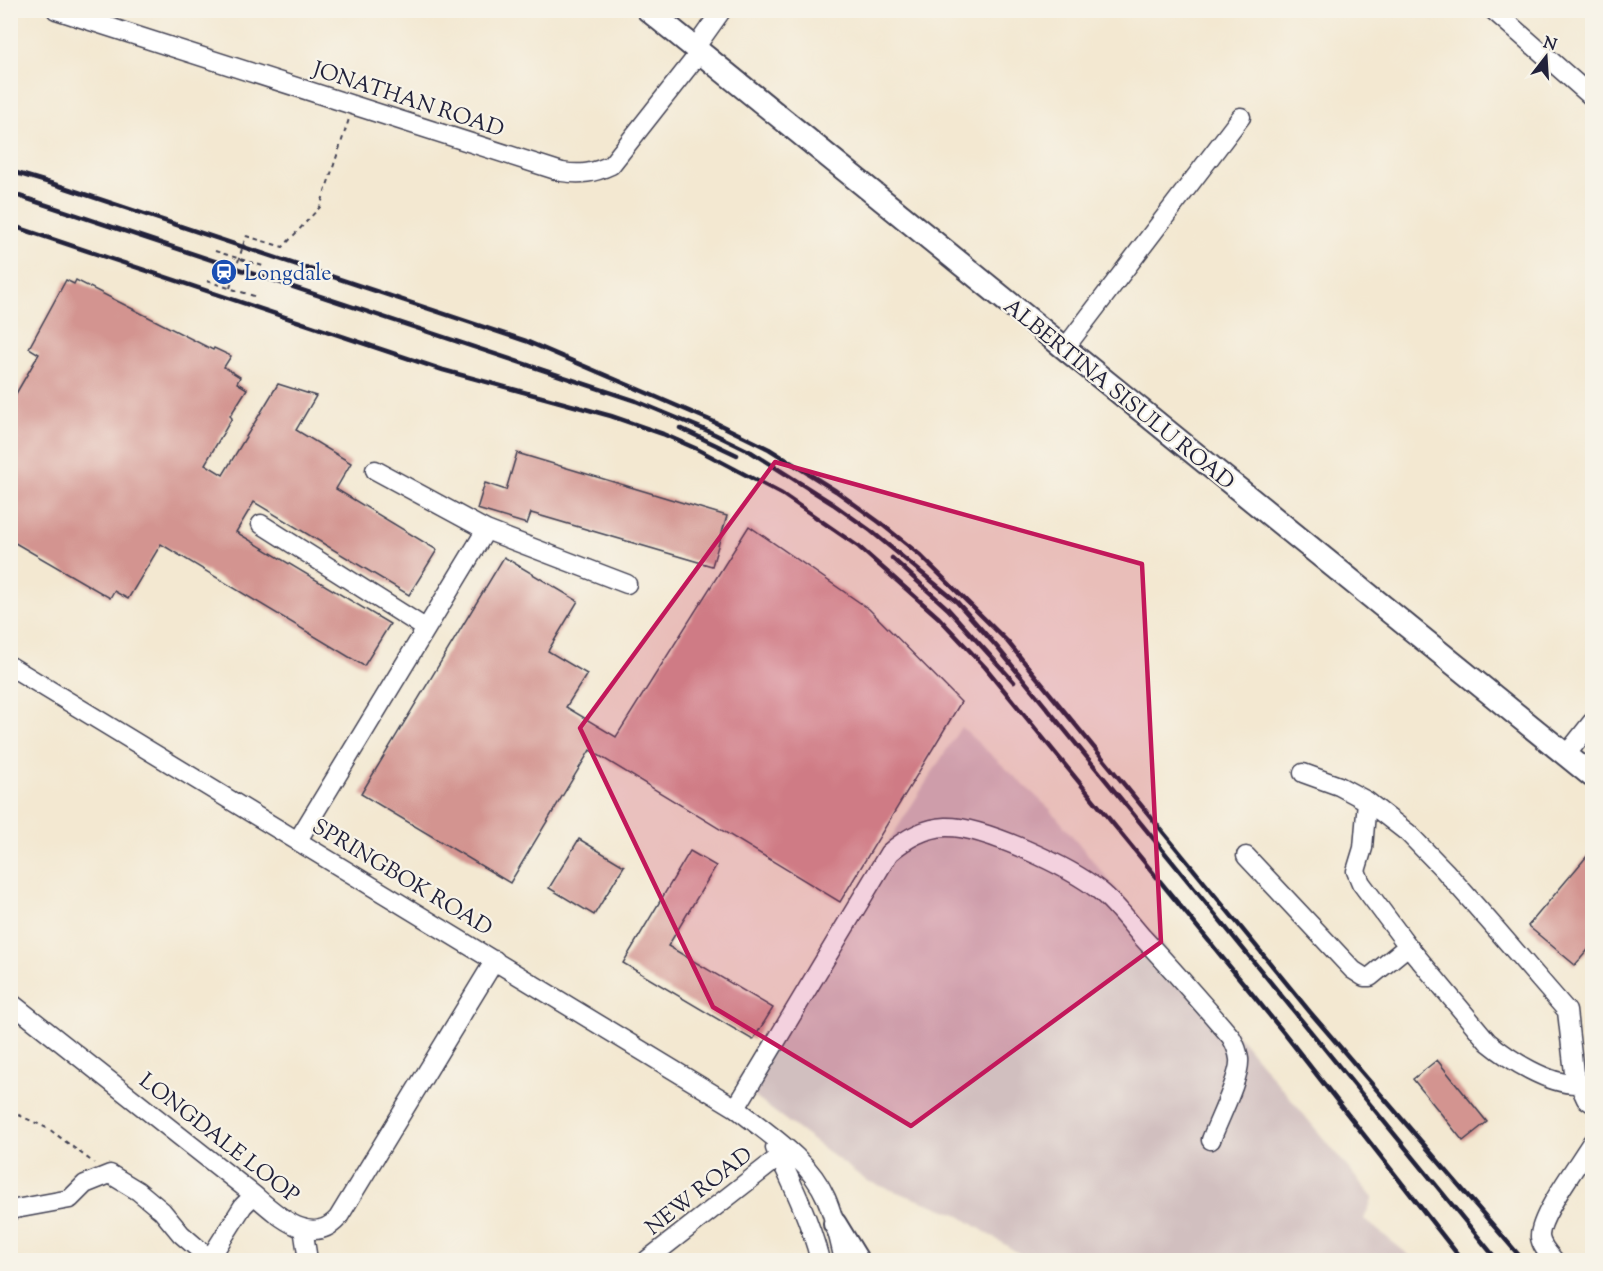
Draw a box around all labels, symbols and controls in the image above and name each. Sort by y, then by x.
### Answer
north arrow [1516,27,1576,87]
text: N [1540,32,1559,58]
street label: JONATHAN ROAD [307,55,508,147]
station icon: Longdale [209,257,239,287]
place label: Longdale [244,259,331,291]
street label: ALBERTINA SISULU ROAD [996,292,1241,499]
street label: SPRINGBOK ROAD [305,812,498,945]
street label: LONGDALE LOOP [131,1066,305,1212]
street label: NEW ROAD [640,1140,760,1244]

